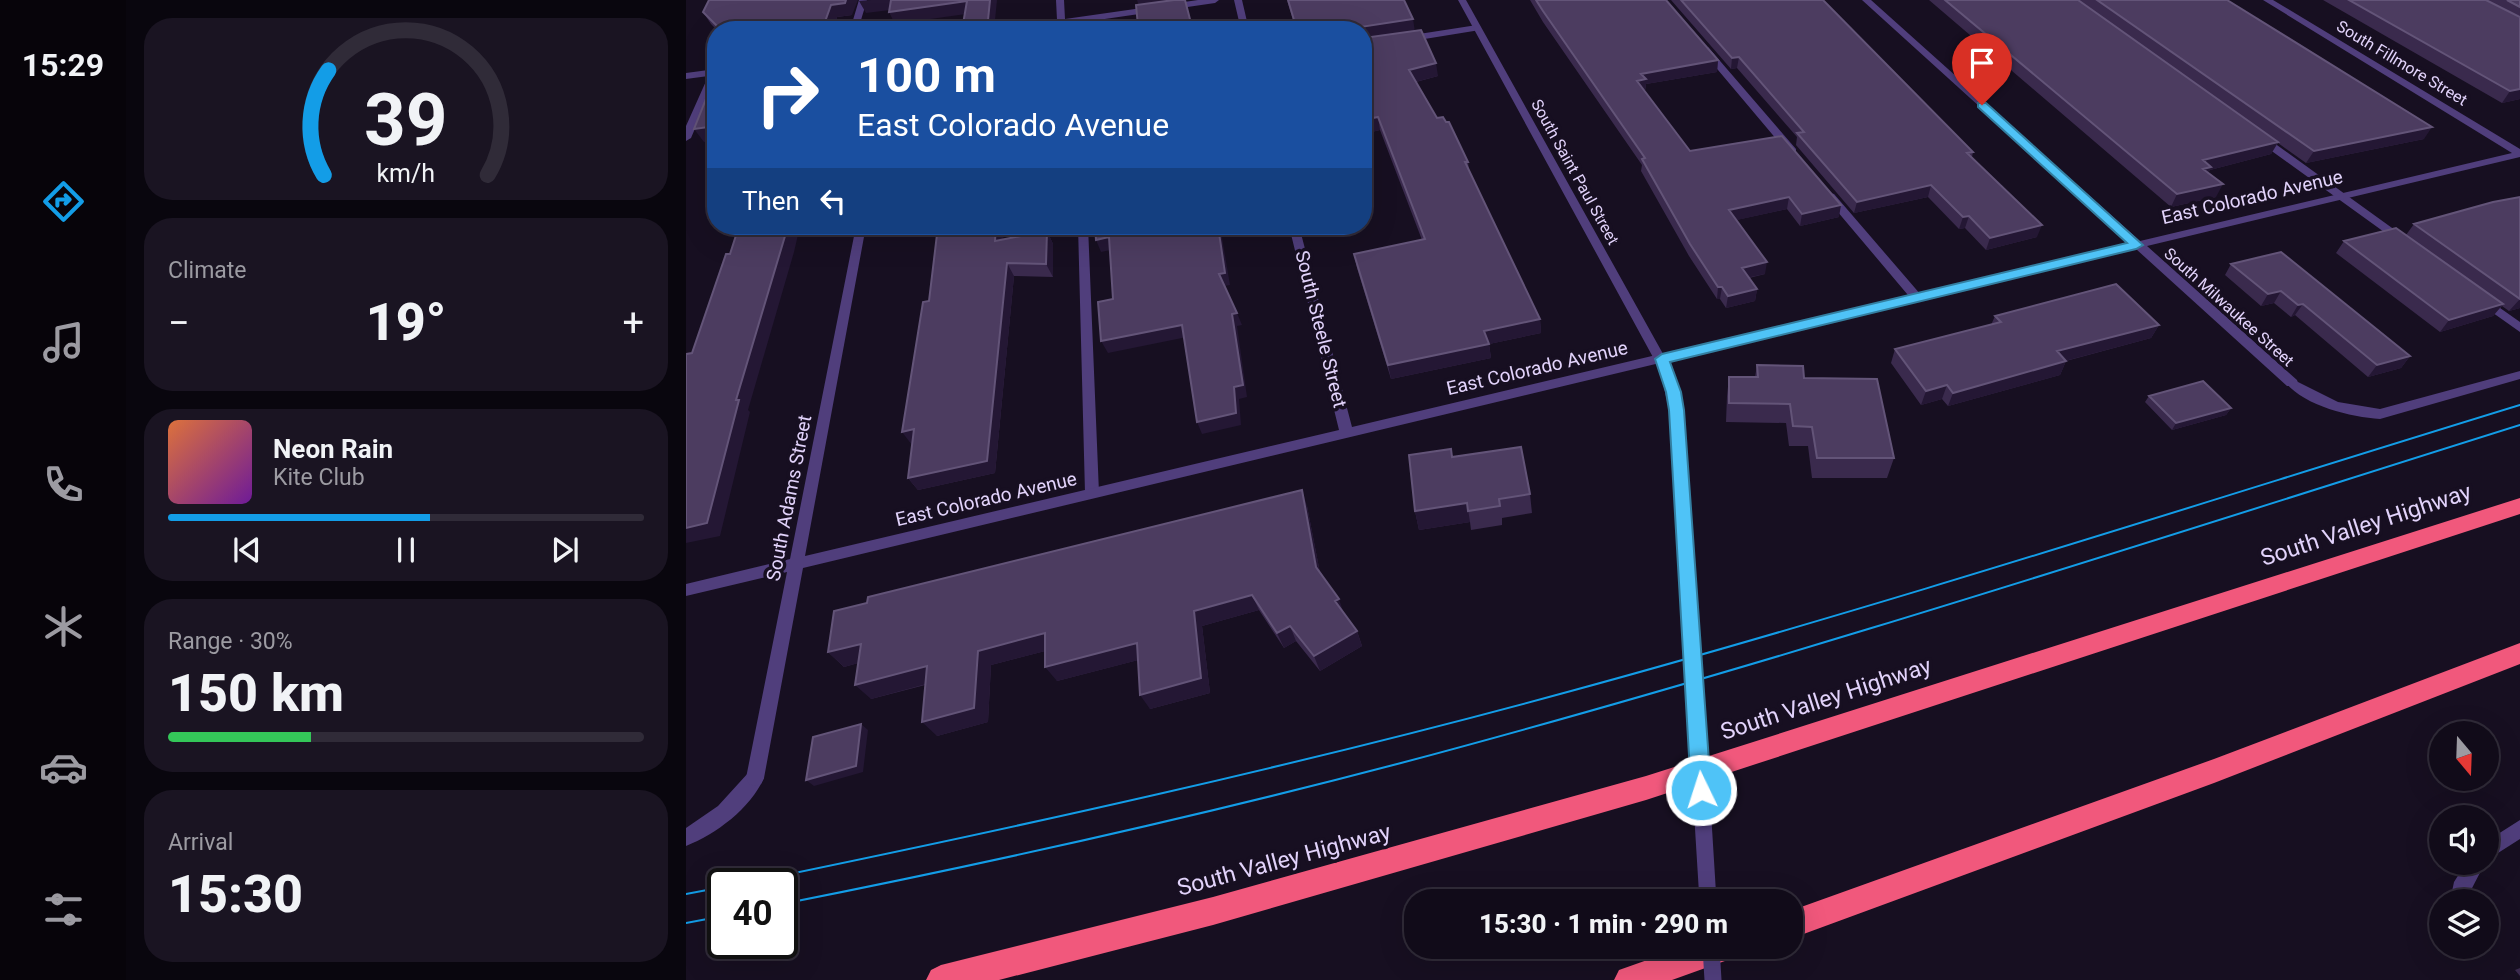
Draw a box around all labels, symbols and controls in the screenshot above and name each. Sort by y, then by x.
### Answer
street label: South Fillmore Street [2333,16,2471,110]
pin [1952,33,2012,105]
icon: arrive [1963,44,2001,82]
text: 15:29 [22,46,104,84]
text: 100 m [857,47,996,104]
icon: right [742,49,833,140]
text: 39 [364,77,448,163]
street label: South Saint Paul Street [1527,96,1623,248]
text: East Colorado Avenue [857,106,1169,144]
text: km/h [377,159,435,188]
street label: East Colorado Avenue [2159,165,2345,229]
icon: directions [39,177,88,226]
icon: left [814,182,852,220]
text: Then [742,186,800,216]
street label: South Milwaukee Street [2160,244,2298,370]
street label: South Steele Street [1290,248,1352,410]
text: Climate [168,257,247,284]
text: 19° [366,292,446,353]
text: − [168,301,190,345]
text: + [622,301,644,345]
icon: music [39,318,88,367]
street label: East Colorado Avenue [1444,336,1630,400]
street label: South Adams Street [762,413,816,583]
text: Neon Rain [273,434,393,464]
icon: phone [39,460,88,509]
text: Kite Club [273,464,365,491]
street label: East Colorado Avenue [893,467,1079,531]
street label: South Valley Highway [2257,478,2475,572]
icon: previous [228,531,266,569]
icon: pause [387,531,425,569]
icon: next [546,531,584,569]
icon: climate [39,602,88,651]
text: Range · 30% [168,628,293,655]
street label: South Valley Highway [1717,652,1935,746]
text: 150 km [168,663,344,724]
north arrow [2429,721,2499,791]
map controls [2429,721,2499,959]
icon: car [39,743,88,792]
position arrow [1664,753,1738,827]
button: sound [2429,805,2499,875]
street label: South Valley Highway [1174,818,1394,901]
text: Arrival [168,829,233,856]
text: 15:30 [168,864,303,925]
speed limit sign: 40 [707,868,798,959]
icon: filters [39,885,88,934]
button: layers [2429,889,2499,959]
text: 15:30 · 1 min · 290 m [1479,909,1728,939]

